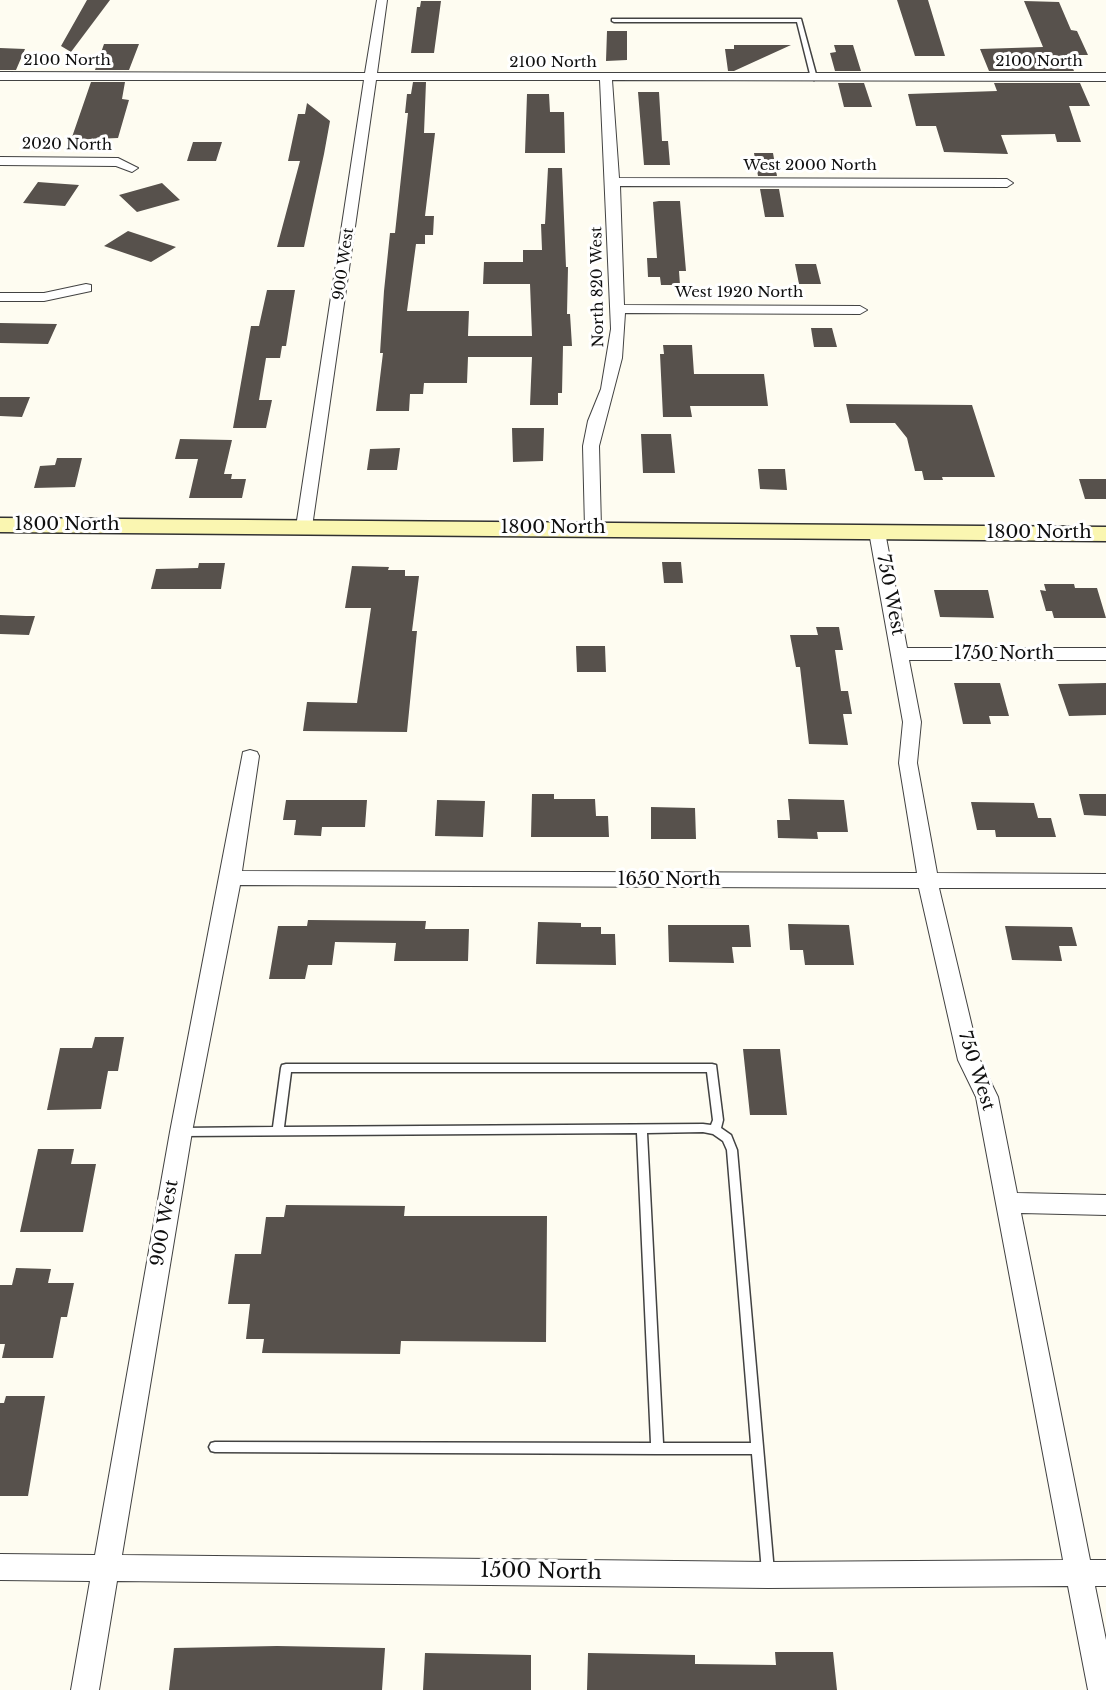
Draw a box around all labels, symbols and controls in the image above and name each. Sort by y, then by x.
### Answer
street label: 2100 North [23,52,111,70]
street label: 2100 North [995,53,1083,71]
street label: 2100 North [509,54,597,72]
street label: 2020 North [22,135,112,155]
street label: West 2000 North [743,157,877,175]
street label: North 820 West [588,226,608,348]
street label: 900 West [330,227,358,301]
street label: West 1920 North [675,284,803,302]
street label: 1800 North [14,514,120,536]
street label: 1800 North [500,517,606,539]
street label: 1800 North [986,522,1092,544]
street label: 750 West [872,553,908,637]
street label: 1750 North [954,643,1054,665]
street label: 1650 North [617,869,721,891]
street label: 750 West [953,1029,999,1113]
street label: 900 West [147,1178,183,1268]
street label: 1500 North [480,1558,602,1586]

